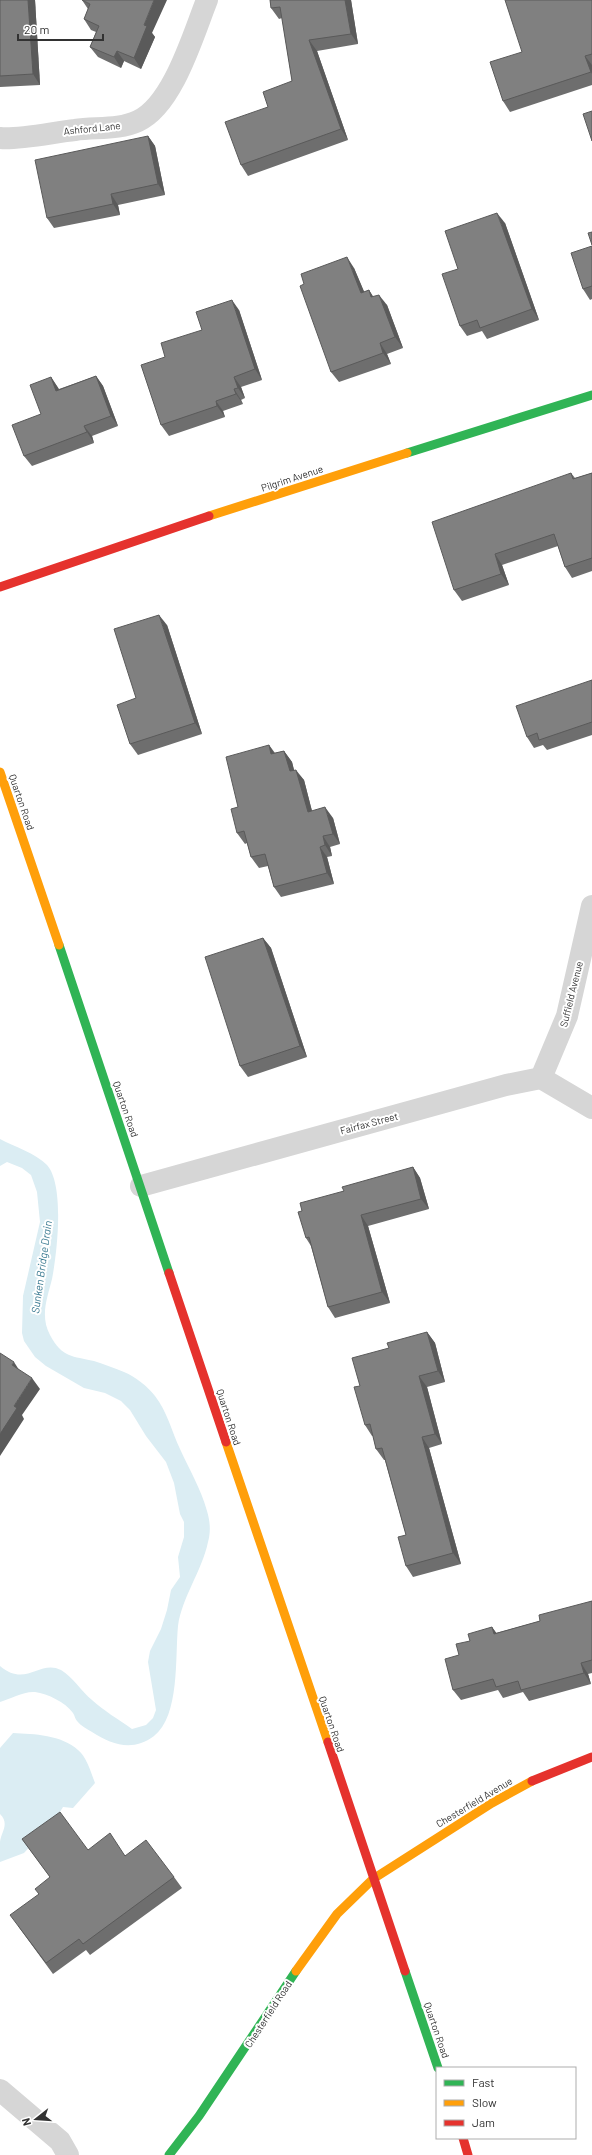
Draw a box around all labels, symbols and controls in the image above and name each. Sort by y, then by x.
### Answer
scale bar [18,16,103,42]
text: 20 m [24,22,50,36]
street label: Ashford Lane [63,119,121,137]
street label: Pilgrim Avenue [260,462,324,494]
street label: Quarton Road [7,772,37,832]
street label: Suffield Avenue [557,960,585,1028]
street label: Quarton Road [111,1079,141,1139]
street label: Fairfax Street [339,1109,400,1136]
water label: Sunken Bridge Drain [28,1219,54,1314]
street label: Quarton Road [214,1387,244,1447]
street label: Quarton Road [317,1694,347,1754]
street label: Chesterfield Avenue [434,1774,514,1830]
street label: Chesterfield Road [242,1978,294,2050]
street label: Quarton Road [422,2000,452,2060]
legend [436,2067,576,2139]
text: Fast [472,2075,495,2089]
text: Slow [472,2095,497,2109]
north arrow [16,2099,56,2139]
text: Jam [472,2115,495,2129]
text: N [19,2117,33,2127]

